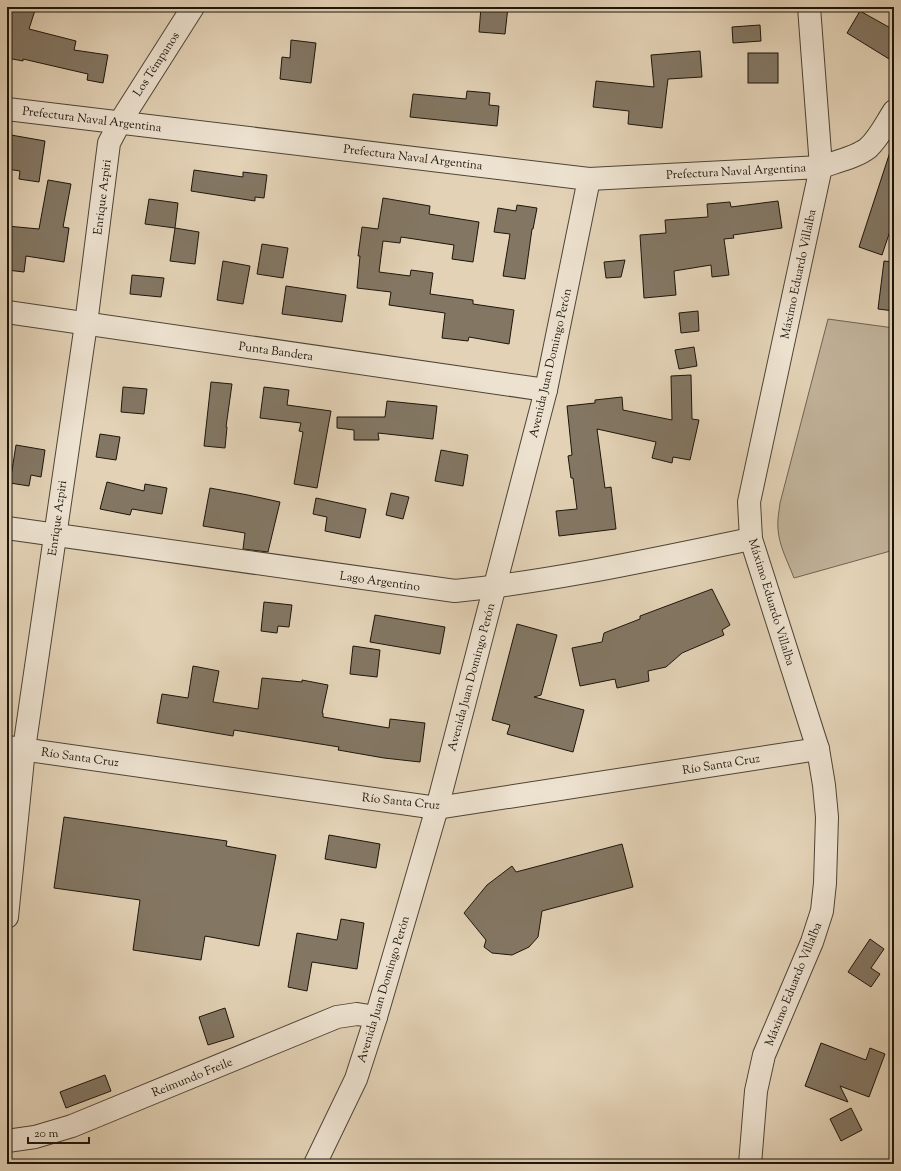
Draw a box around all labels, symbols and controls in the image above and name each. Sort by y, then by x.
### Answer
street label: Los Témpanos [129,28,185,101]
street label: Prefectura Naval Argentina [21,103,163,138]
street label: Prefectura Naval Argentina [342,141,484,176]
street label: Enrique Azpiri [89,158,117,236]
street label: Prefectura Naval Argentina [666,159,807,185]
street label: Máximo Eduardo Villalba [776,207,822,341]
street label: Avenida Juan Domingo Perón [525,287,577,440]
street label: Punta Bandera [237,338,315,366]
street label: Enrique Azpiri [44,479,72,557]
street label: Máximo Eduardo Villalba [743,537,799,669]
street label: Lago Argentino [339,567,422,597]
street label: Avenida Juan Domingo Perón [443,601,500,753]
street label: Río Santa Cruz [40,744,120,772]
street label: Río Santa Cruz [681,750,762,780]
street label: Río Santa Cruz [361,789,441,815]
street label: Avenida Juan Domingo Perón [353,914,415,1065]
street label: Máximo Eduardo Villalba [761,919,827,1049]
street label: Reimundo Freile [149,1053,236,1102]
scale bar [28,1119,89,1145]
text: 20 m [34,1125,59,1143]

